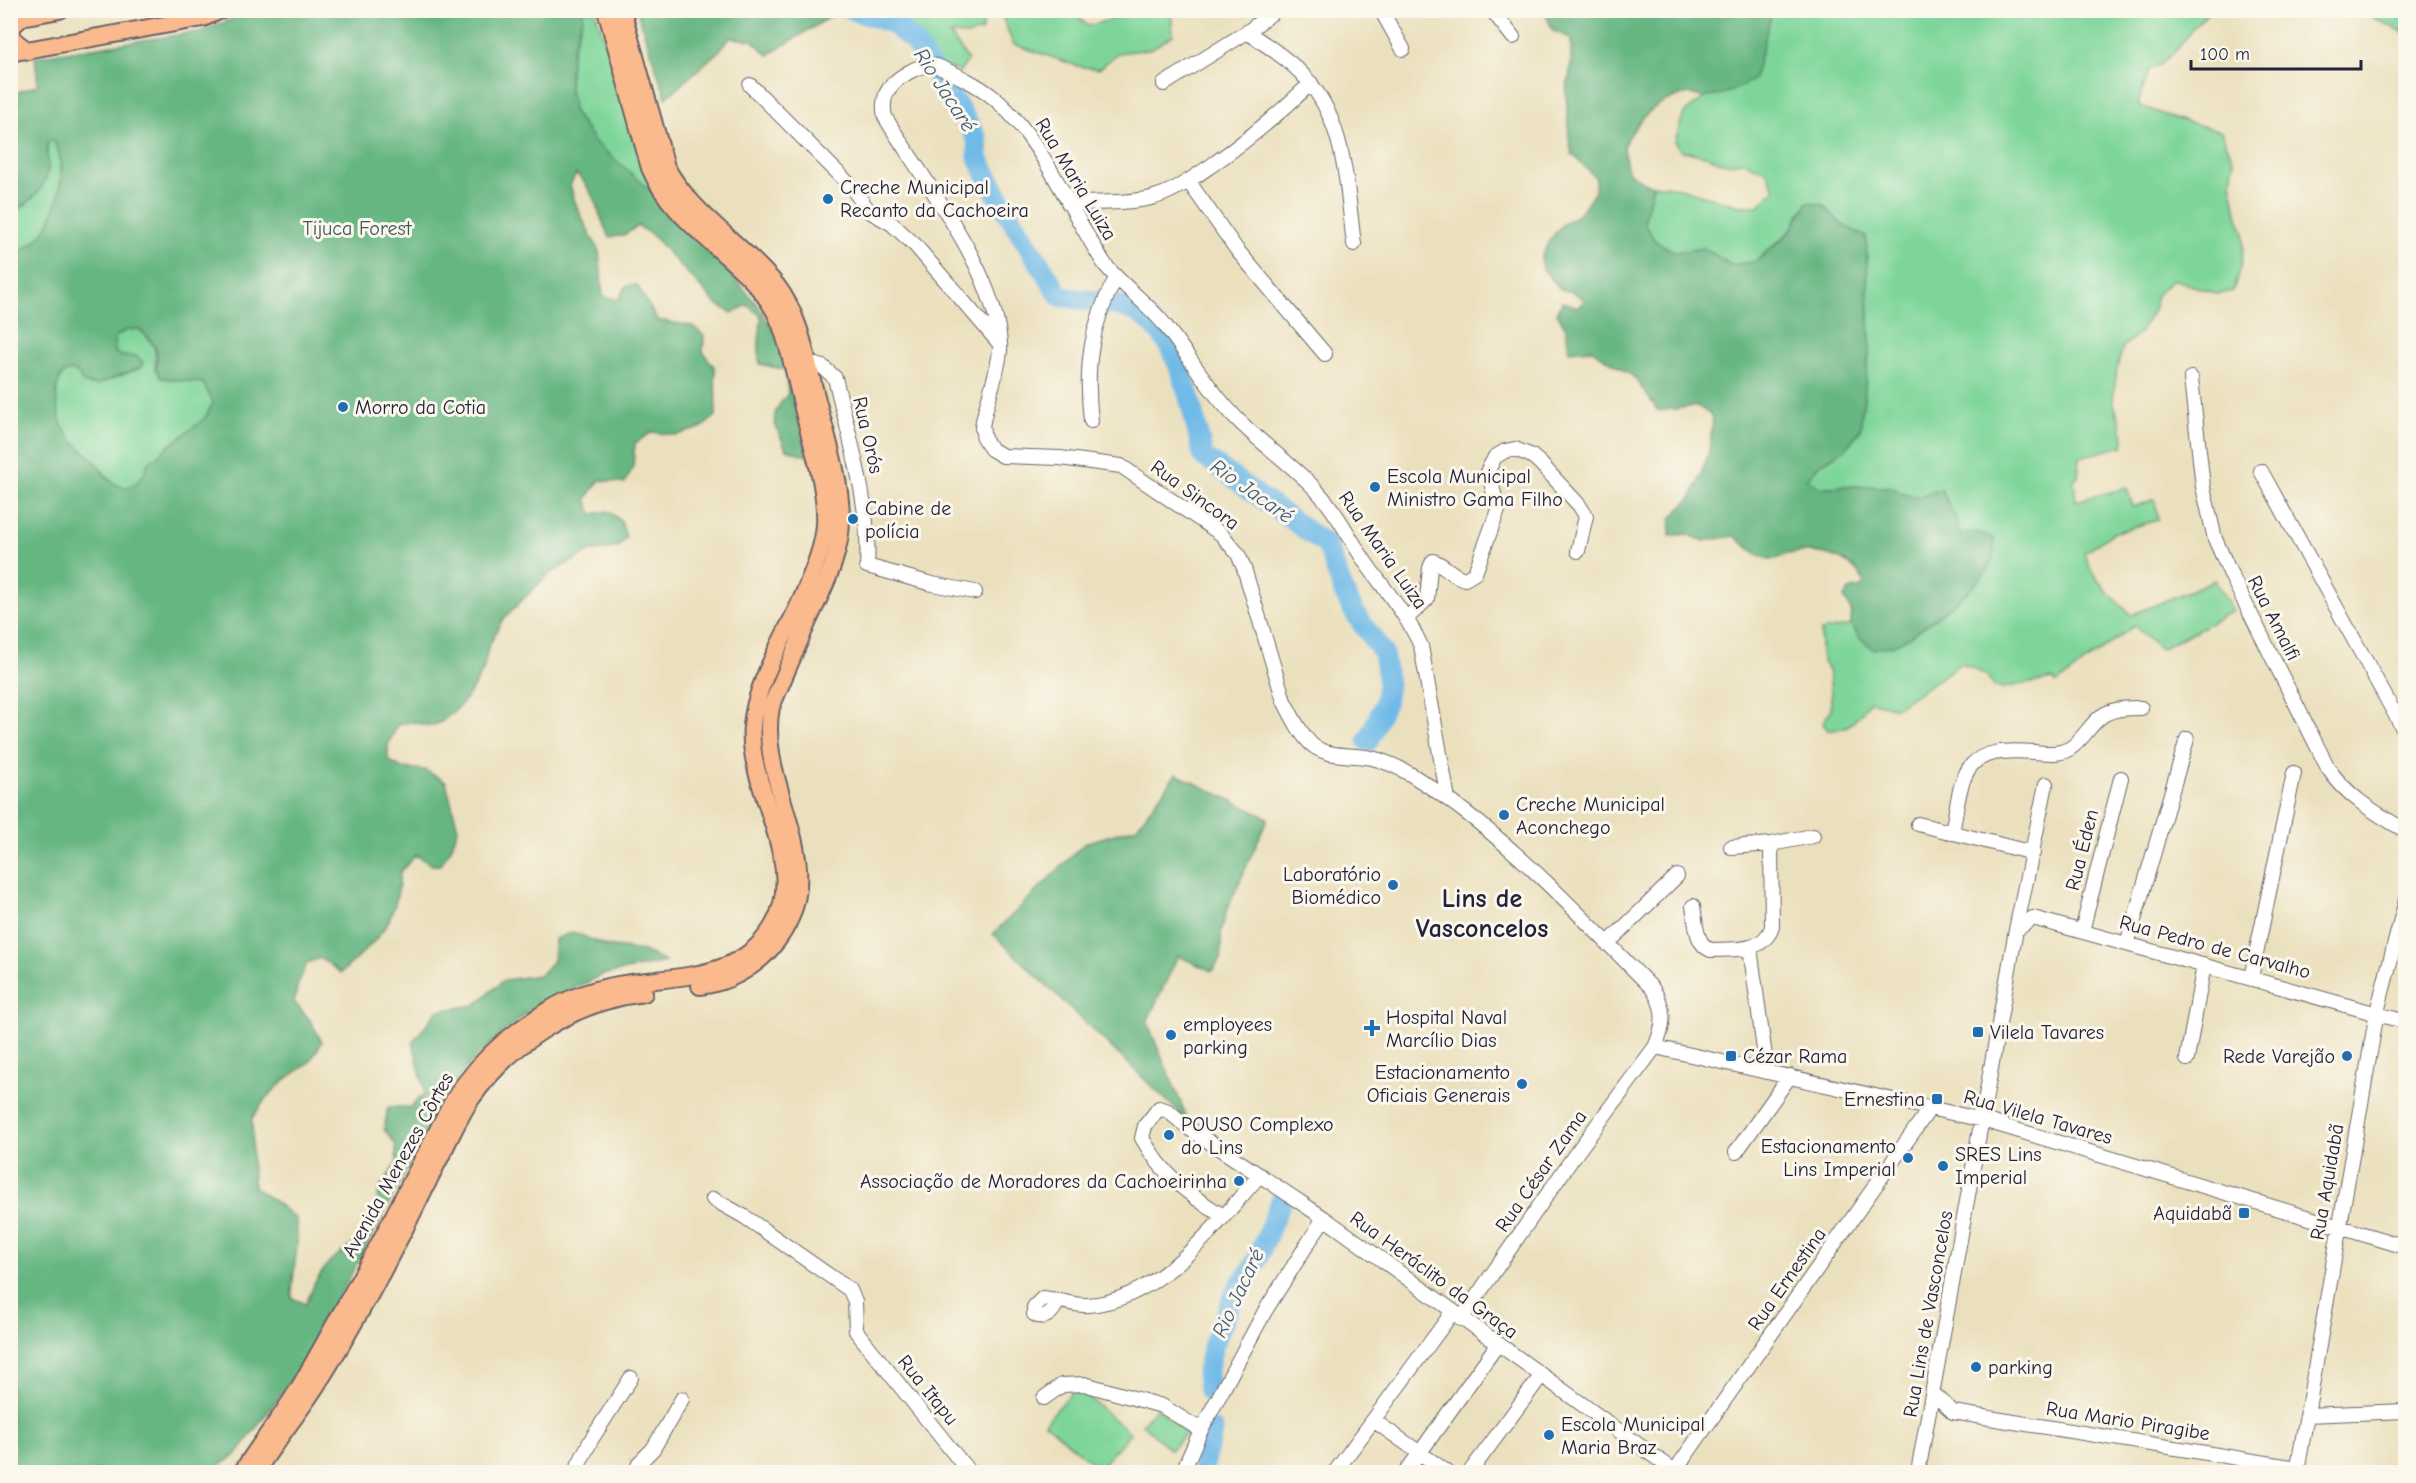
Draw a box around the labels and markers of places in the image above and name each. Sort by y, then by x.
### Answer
place label: Creche Municipal Recanto da Cachoeira [840,176,1029,222]
marker: Creche Municipal Recanto da Cachoeira [821,192,835,206]
place label: Morro da Cotia [355,396,486,419]
marker: Morro da Cotia [336,400,350,414]
place label: Escola Municipal Ministro Gama Filho [1387,465,1563,511]
marker: Escola Municipal Ministro Gama Filho [1368,480,1382,494]
place label: Cabine de polícia [865,497,951,543]
marker: Cabine de polícia [846,512,860,526]
place label: Creche Municipal Aconchego [1516,793,1665,839]
marker: Creche Municipal Aconchego [1497,808,1511,822]
place label: Laboratório Biomédico [1283,863,1381,909]
marker: Laboratório Biomédico [1386,878,1400,892]
place label: Hospital Naval Marcílio Dias [1386,1006,1507,1052]
place label: employees parking [1183,1013,1272,1059]
marker: Hospital Naval Marcílio Dias [1363,1019,1381,1037]
place label: Vilela Tavares [1990,1021,2104,1044]
marker: Vilela Tavares [1971,1025,1985,1039]
marker: employees parking [1164,1028,1178,1042]
place label: Cézar Rama [1743,1045,1847,1068]
place label: Rede Varejão [2223,1045,2335,1068]
marker: Cézar Rama [1724,1049,1738,1063]
marker: Rede Varejão [2340,1049,2354,1063]
place label: Estacionamento Oficiais Generais [1367,1061,1510,1107]
marker: Estacionamento Oficiais Generais [1515,1077,1529,1091]
place label: Ernestina [1844,1088,1925,1111]
marker: Ernestina [1930,1092,1944,1106]
place label: POUSO Complexo do Lins [1181,1113,1334,1159]
marker: POUSO Complexo do Lins [1162,1128,1176,1142]
place label: Estacionamento Lins Imperial [1761,1135,1896,1181]
place label: SRES Lins Imperial [1955,1143,2042,1189]
marker: Estacionamento Lins Imperial [1901,1151,1915,1165]
marker: SRES Lins Imperial [1936,1159,1950,1173]
place label: Associação de Moradores da Cachoeirinha [860,1170,1227,1193]
marker: Associação de Moradores da Cachoeirinha [1232,1174,1246,1188]
place label: Aquidabã [2153,1202,2232,1225]
marker: Aquidabã [2237,1206,2251,1220]
place label: parking [1988,1356,2053,1379]
marker: parking [1969,1360,1983,1374]
place label: Escola Municipal Maria Braz [1561,1413,1705,1459]
marker: Escola Municipal Maria Braz [1542,1428,1556,1442]

